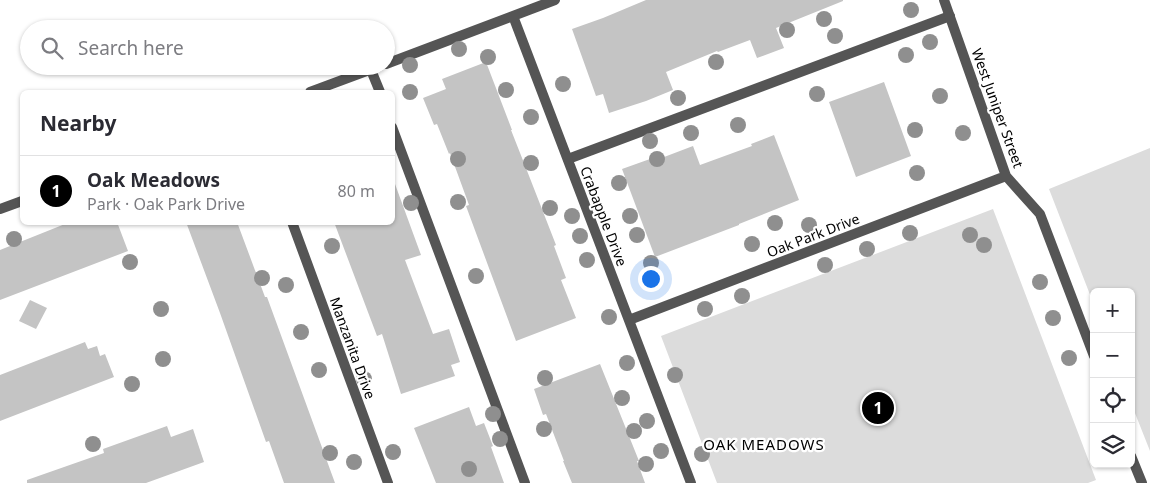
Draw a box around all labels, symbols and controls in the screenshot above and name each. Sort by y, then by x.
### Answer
search box [20,20,395,75]
icon: search [38,34,66,62]
text: Search here [78,35,184,61]
street label: West Juniper Street [968,46,1028,170]
text: Nearby [40,109,116,137]
street label: Crabapple Drive [576,163,632,269]
text: Oak Meadows [87,167,220,193]
text: 1 [51,180,61,202]
text: 80 m [338,180,375,202]
text: Park · Oak Park Drive [87,193,245,215]
street label: Oak Park Drive [764,209,862,261]
your location [638,266,664,292]
map controls [1090,288,1135,468]
button: + [1090,288,1135,333]
street label: Manzanita Drive [326,294,380,402]
button: − [1090,333,1135,378]
button: locate [1090,378,1135,423]
pin: 1 [862,389,894,427]
button: layers [1090,423,1135,468]
district label: OAK MEADOWS [703,434,825,454]

